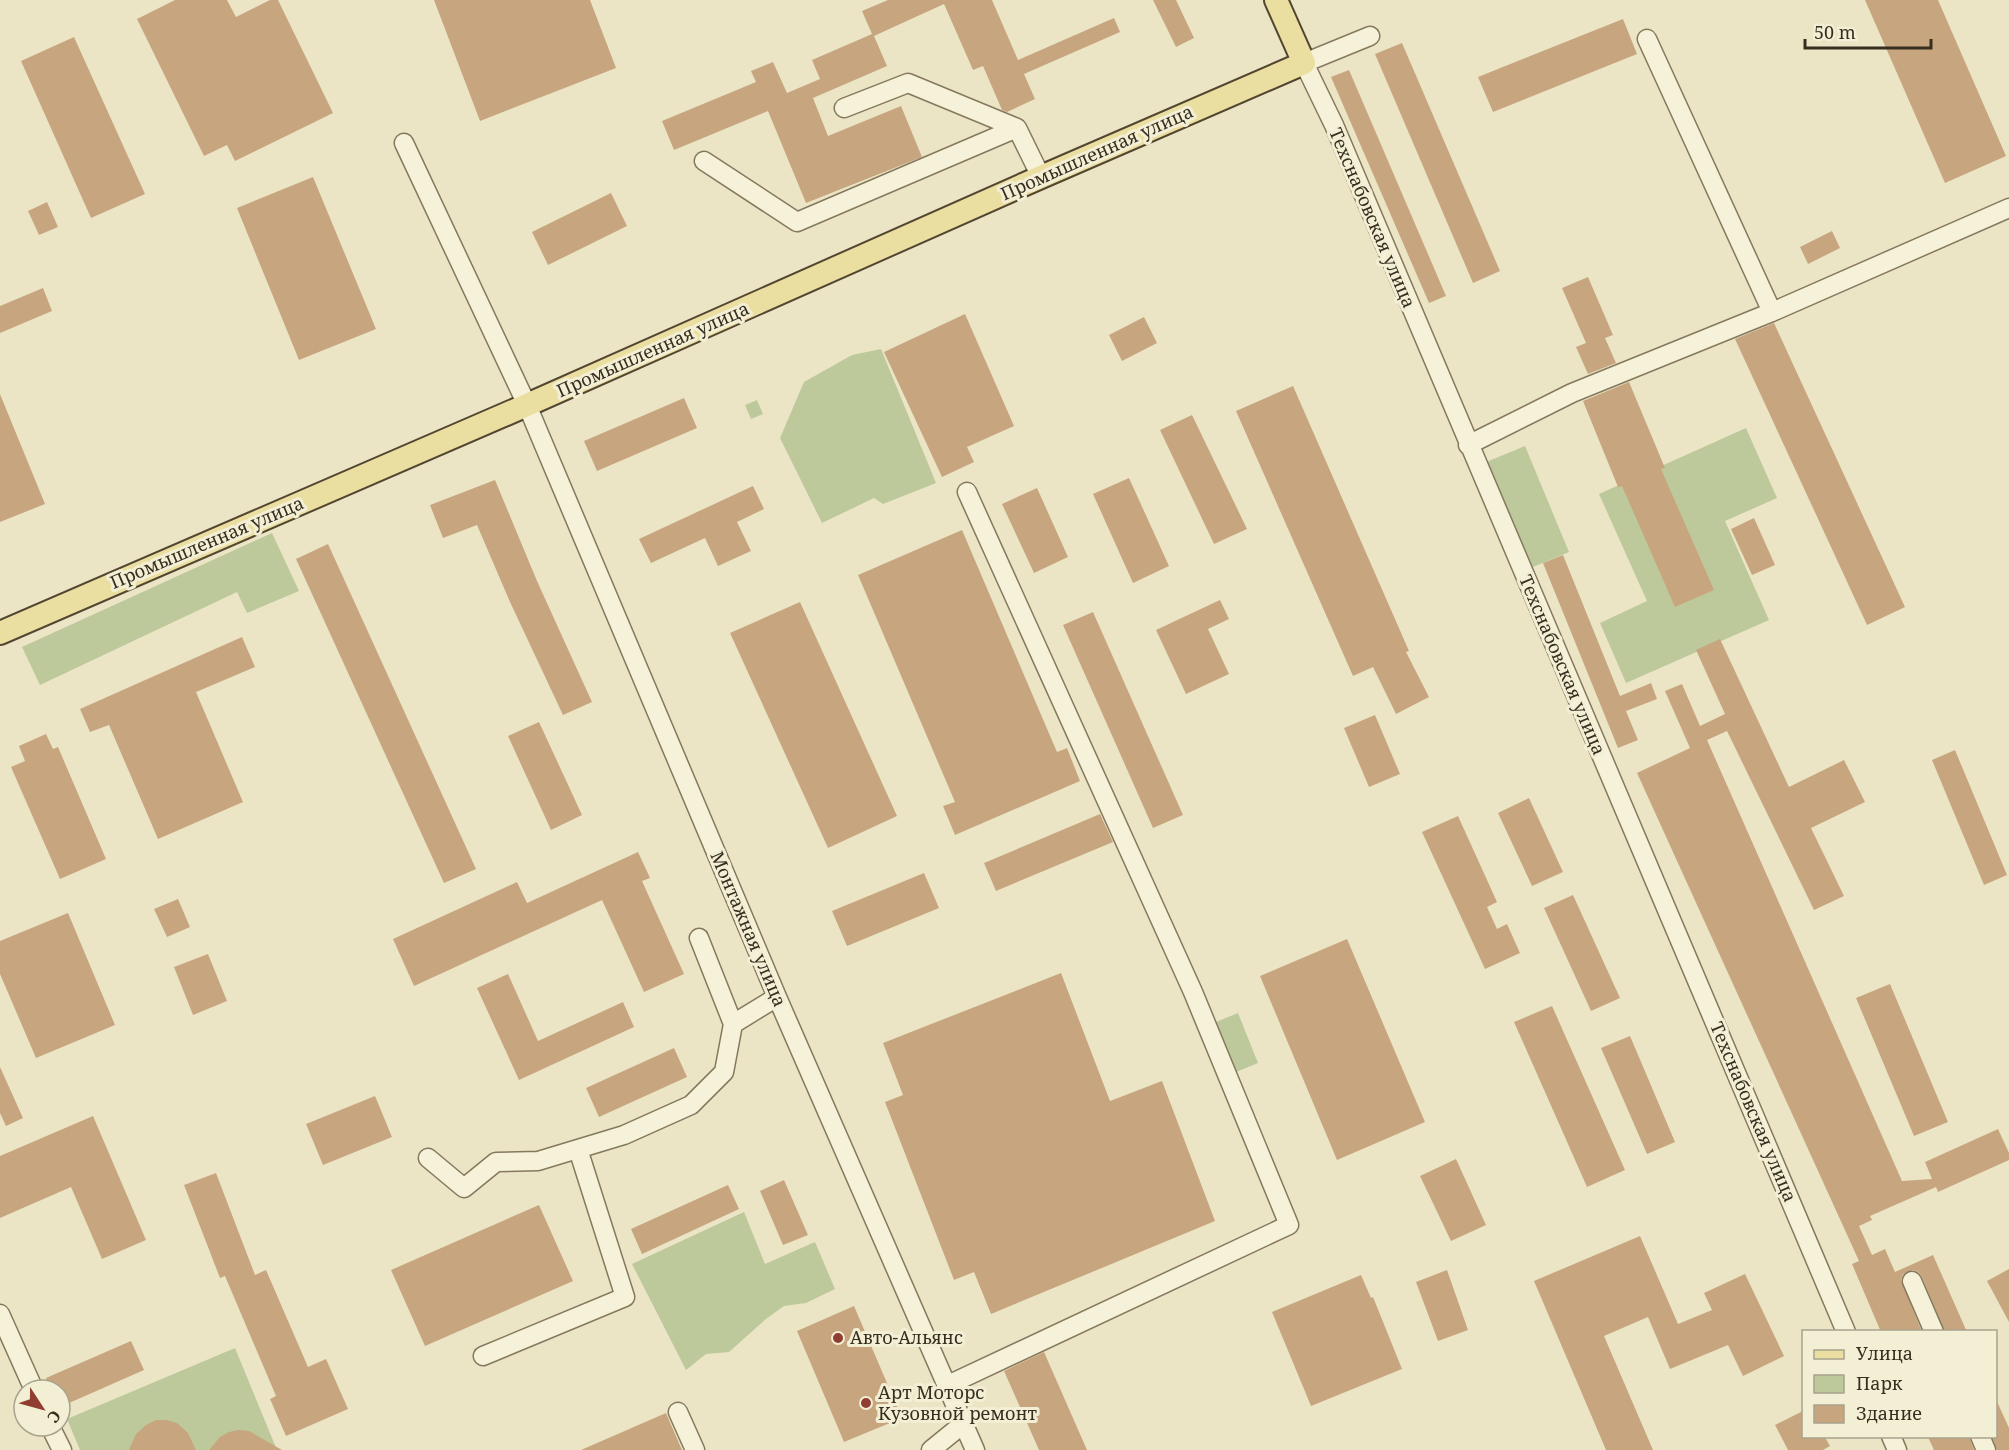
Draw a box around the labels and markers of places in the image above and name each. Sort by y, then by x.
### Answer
place label: Авто-Альянс [850,1325,963,1349]
marker: Авто-Альянс [831,1331,845,1345]
place label: Арт Моторс Кузовной ремонт [878,1380,1038,1425]
marker: Арт Моторс Кузовной ремонт [859,1396,873,1410]

